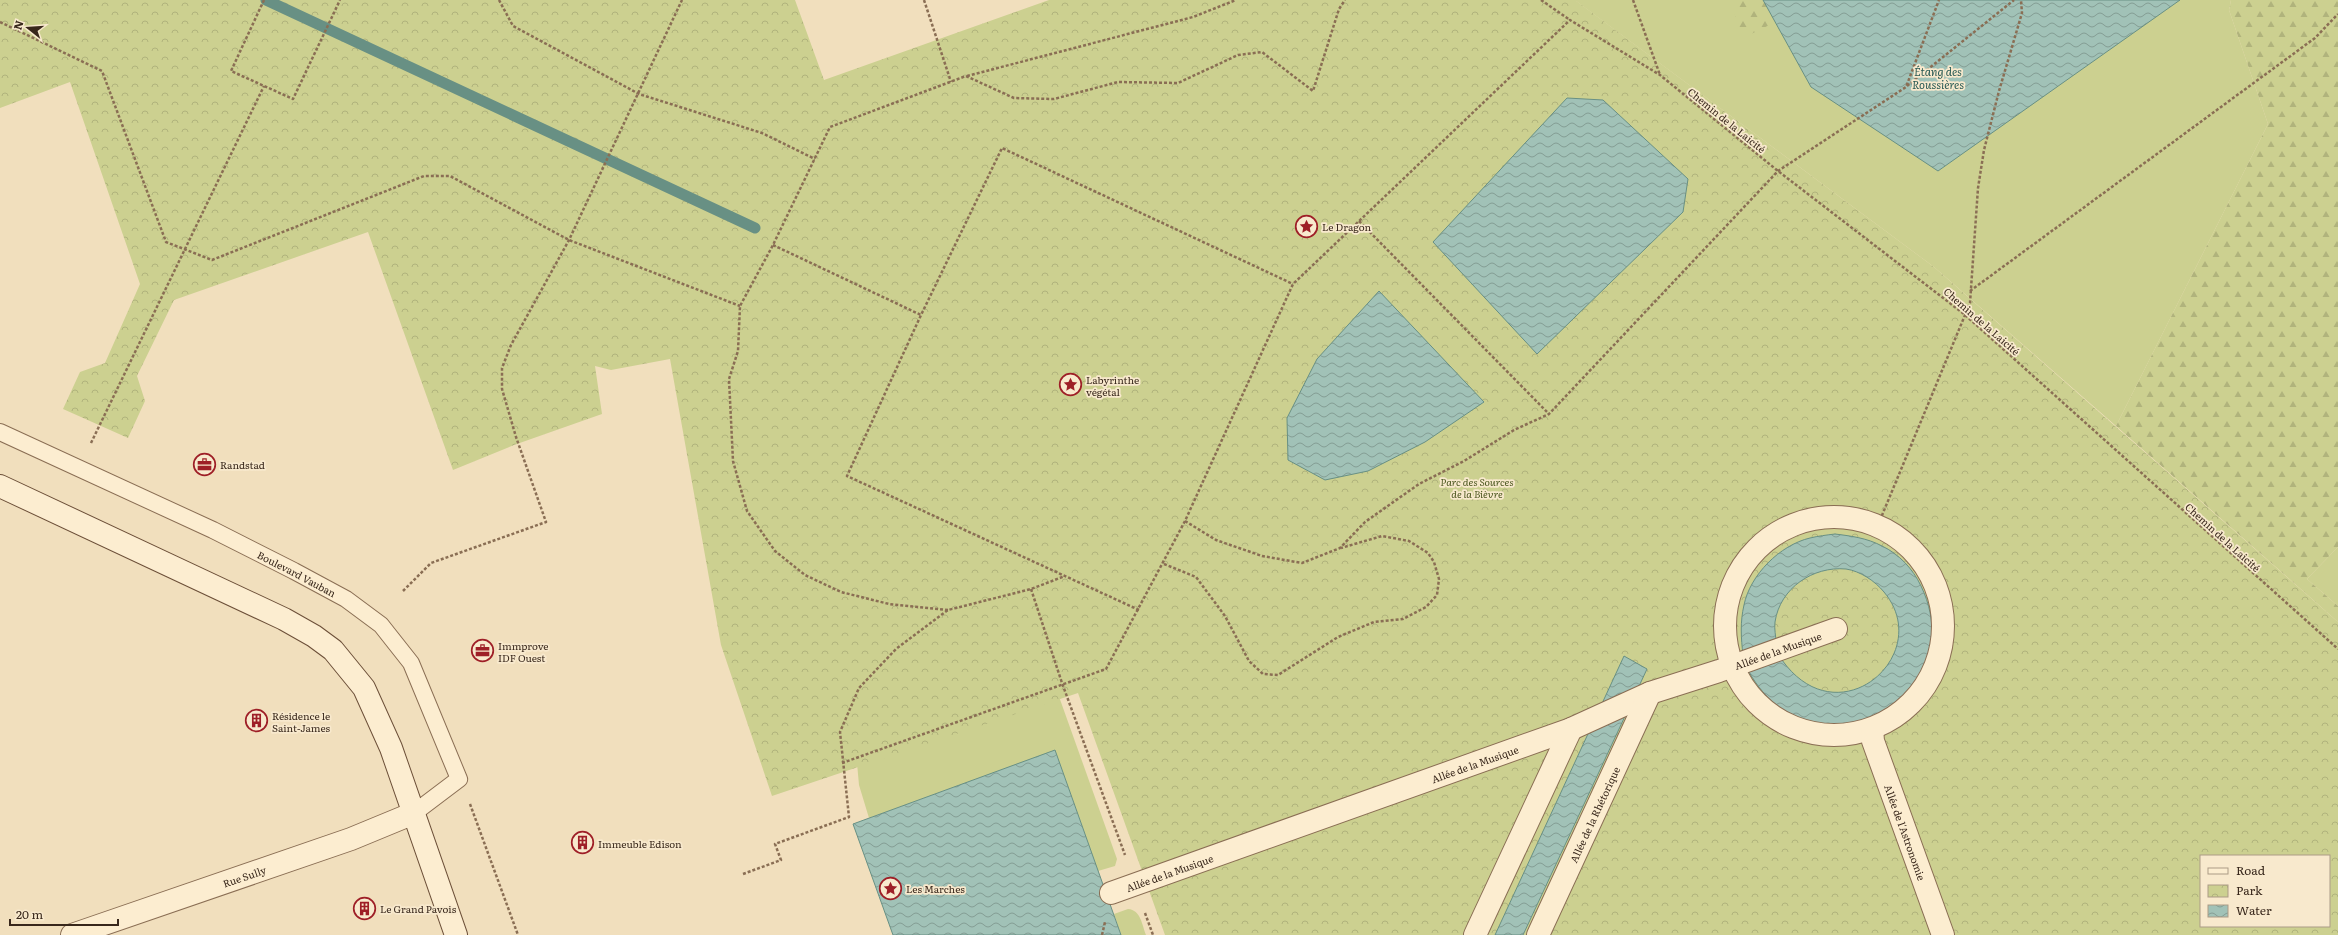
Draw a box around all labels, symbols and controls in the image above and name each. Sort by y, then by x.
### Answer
north arrow [8,8,48,48]
text: N [8,18,26,32]
water label: Étang des Roussières [1912,63,1964,92]
street label: Chemin de la Laicité [1685,84,1769,156]
place icon: Le Dragon [1293,213,1319,239]
place label: Le Dragon [1322,219,1371,234]
street label: Chemin de la Laicité [1941,284,2023,358]
place icon: Labyrinthe végétal [1058,372,1084,398]
place label: Labyrinthe végétal [1086,372,1139,399]
office icon: Randstad [191,451,217,477]
place label: Randstad [220,457,265,472]
park label: Parc des Sources de la Bièvre [1440,474,1514,501]
street label: Chemin de la Laicité [2182,499,2264,575]
street label: Boulevard Vauban [255,546,339,600]
street label: Allée de la Musique [1732,627,1823,672]
office icon: Immprove IDF Ouest [470,638,496,664]
place label: Immprove IDF Ouest [498,638,549,665]
building icon: Résidence le Saint-James [243,708,269,734]
place label: Résidence le Saint-James [272,708,330,735]
street label: Allée de la Musique [1429,741,1520,786]
street label: Allée de la Rhétorique [1565,764,1623,865]
street label: Allée de l'Astronomie [1882,782,1930,882]
building icon: Immeuble Edison [570,830,596,856]
place label: Immeuble Edison [598,836,682,851]
street label: Allée de la Musique [1124,850,1215,895]
legend [2200,855,2330,927]
street label: Rue Sully [220,861,268,890]
text: Road [2236,861,2266,879]
place icon: Les Marches [877,875,903,901]
place label: Les Marches [906,881,965,896]
text: Park [2236,881,2263,899]
building icon: Le Grand Pavois [352,895,378,921]
scale bar [10,901,118,927]
place label: Le Grand Pavois [380,901,457,916]
text: Water [2236,901,2272,919]
text: 20 m [16,905,43,923]

